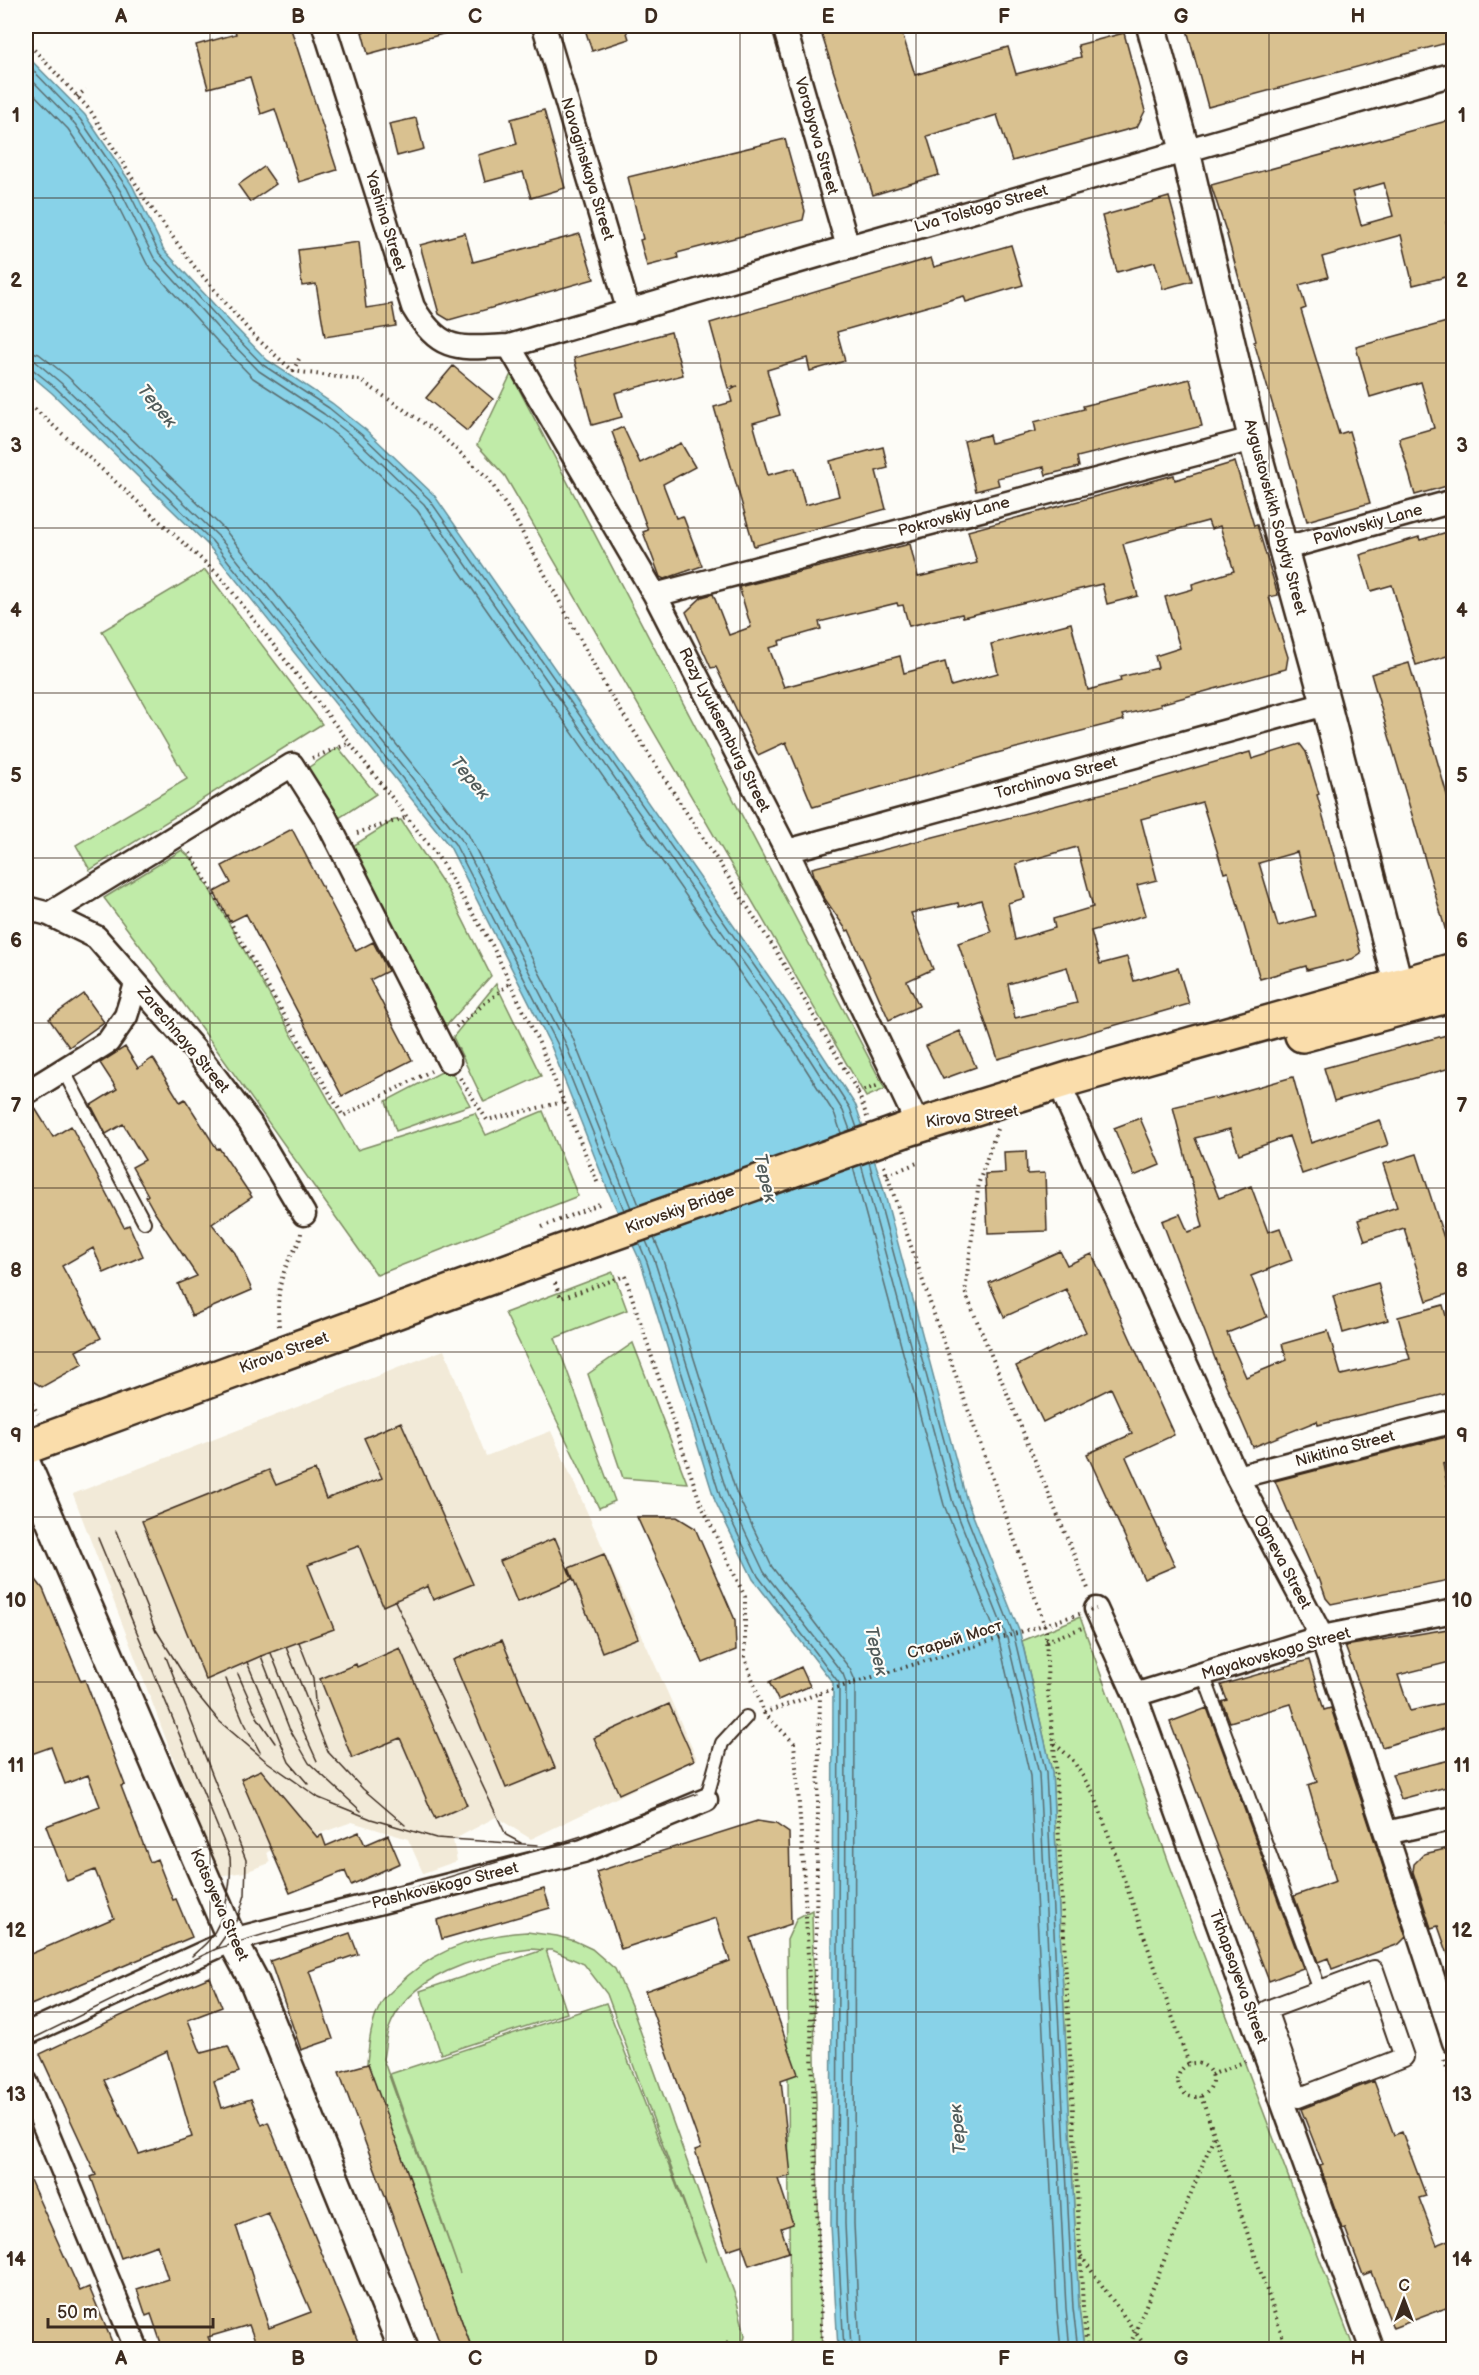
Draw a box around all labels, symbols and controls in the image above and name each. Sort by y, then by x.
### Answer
text: A [114,5,128,29]
text: B [291,5,305,29]
text: C [468,5,482,29]
text: D [644,5,658,29]
text: E [822,5,835,29]
text: F [998,5,1010,29]
text: G [1174,5,1189,29]
text: H [1351,5,1365,29]
street label: Vorobyova Street [790,75,842,197]
street label: Navaginskaya Street [556,95,618,243]
text: 1 [12,104,20,128]
text: 1 [1458,104,1466,128]
street label: Yashina Street [360,168,409,273]
street label: Lva Tolstogo Street [912,181,1050,237]
text: 2 [10,269,22,293]
text: 2 [1456,269,1468,293]
water label: Терек [133,380,181,432]
street label: Avgustovskikh Sobytiy Street [1240,417,1310,617]
text: 3 [10,434,22,458]
text: 3 [1456,434,1468,458]
street label: Pokrovskiy Lane [896,493,1012,541]
street label: Pavlovskiy Lane [1311,500,1425,550]
text: 4 [10,599,22,623]
text: 4 [1456,599,1468,623]
street label: Rozy Lyuksemburg Street [674,645,774,816]
water label: Терек [446,752,494,804]
street label: Torchinova Street [993,752,1119,803]
text: 5 [10,764,22,788]
text: 5 [1456,764,1468,788]
text: 6 [10,929,22,953]
text: 6 [1456,929,1468,953]
street label: Zarechnaya Street [132,982,233,1097]
text: 7 [10,1094,22,1118]
text: 7 [1456,1094,1468,1118]
street label: Kirova Street [925,1102,1019,1132]
water label: Терек [749,1151,781,1205]
street label: Kirovskiy Bridge [623,1181,738,1239]
text: 8 [10,1259,22,1283]
text: 8 [1456,1259,1468,1283]
street label: Kirova Street [237,1328,331,1378]
text: 9 [10,1424,22,1448]
text: 9 [1456,1424,1468,1448]
street label: Nikitina Street [1293,1427,1397,1471]
street label: Ogneva Street [1249,1512,1315,1613]
text: 10 [6,1589,26,1613]
text: 10 [1452,1589,1472,1613]
street label: Старый Мост [905,1616,1005,1663]
water label: Терек [860,1624,892,1678]
street label: Mayakovskogo Street [1199,1624,1353,1684]
text: 11 [8,1754,24,1778]
text: 11 [1454,1754,1470,1778]
street label: Kotsoyeva Street [186,1846,252,1964]
street label: Pashkovskogo Street [370,1859,520,1913]
street label: Tkhapsayeva Street [1205,1907,1271,2047]
text: 12 [6,1919,26,1943]
text: 12 [1452,1919,1472,1943]
text: 13 [6,2083,26,2107]
text: 13 [1452,2083,1472,2107]
water label: Терек [945,2103,971,2155]
text: 14 [6,2248,26,2272]
text: 14 [1452,2248,1472,2272]
north arrow [1374,2270,1434,2330]
text: С [1398,2277,1410,2296]
scale bar [48,2291,213,2329]
text: 50 m [57,2302,98,2323]
text: A [114,2347,128,2371]
text: B [291,2347,305,2371]
text: C [468,2347,482,2371]
text: D [644,2347,658,2371]
text: E [822,2347,835,2371]
text: F [998,2347,1010,2371]
text: G [1174,2347,1189,2371]
text: H [1351,2347,1365,2371]

